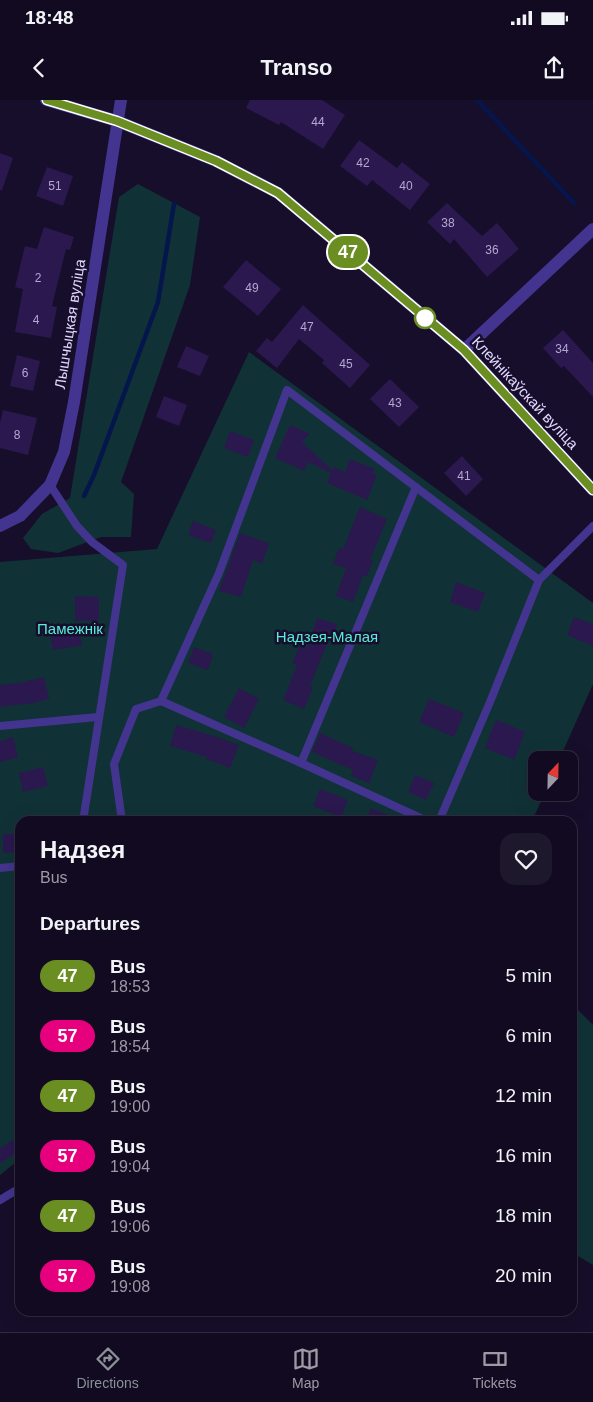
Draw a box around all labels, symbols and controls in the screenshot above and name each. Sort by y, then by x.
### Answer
text: 18:48 [25,7,74,28]
icon: back [25,54,53,82]
icon: share [540,54,568,82]
text: Transo [260,55,333,80]
house number: 44 [311,115,325,129]
house number: 42 [356,156,370,170]
house number: 51 [48,179,62,193]
house number: 40 [399,179,413,193]
house number: 38 [441,216,455,230]
line badge: 47 [326,236,370,268]
text: 47 [338,242,358,262]
house number: 36 [485,243,499,257]
street label: Лышчыцкая вуліца [51,257,88,390]
house number: 2 [35,271,42,285]
house number: 49 [245,281,259,295]
unlabelled marker [414,307,436,329]
house number: 4 [33,313,40,327]
house number: 47 [300,320,314,334]
street label: Клейнікаўскай вуліца [469,333,582,453]
house number: 34 [555,342,569,356]
house number: 45 [339,357,353,371]
house number: 6 [22,366,29,380]
house number: 43 [388,396,402,410]
house number: 8 [14,428,21,442]
house number: 41 [457,469,471,483]
park label: Памежнік [37,620,103,637]
park label: Надзея-Малая [276,628,378,645]
north arrow [528,751,578,801]
map controls [528,751,578,801]
button: heart [500,833,552,885]
text: Надзея [40,836,125,863]
text: Bus [40,869,68,886]
text: Departures [40,913,140,934]
text: Bus [110,956,146,977]
text: 5 min [506,965,552,986]
text: 47 [57,966,78,986]
text: 18:53 [110,978,150,995]
text: Bus [110,1016,146,1037]
text: 6 min [506,1025,552,1046]
text: 57 [57,1026,78,1046]
text: 18:54 [110,1038,150,1055]
text: Bus [110,1076,146,1097]
text: 12 min [495,1085,552,1106]
text: 47 [57,1086,78,1106]
text: 19:00 [110,1098,150,1115]
text: Bus [110,1136,146,1157]
text: 16 min [495,1145,552,1166]
text: 57 [57,1146,78,1166]
text: 19:04 [110,1158,150,1175]
text: Bus [110,1196,146,1217]
text: 18 min [495,1205,552,1226]
text: 47 [57,1206,78,1226]
text: 19:06 [110,1218,150,1235]
text: Bus [110,1256,146,1277]
text: 20 min [495,1265,552,1286]
text: 57 [57,1266,78,1286]
text: 19:08 [110,1278,150,1295]
tab: Directions [76,1345,139,1391]
tab: Map [292,1345,320,1391]
tab: Tickets [473,1345,517,1391]

